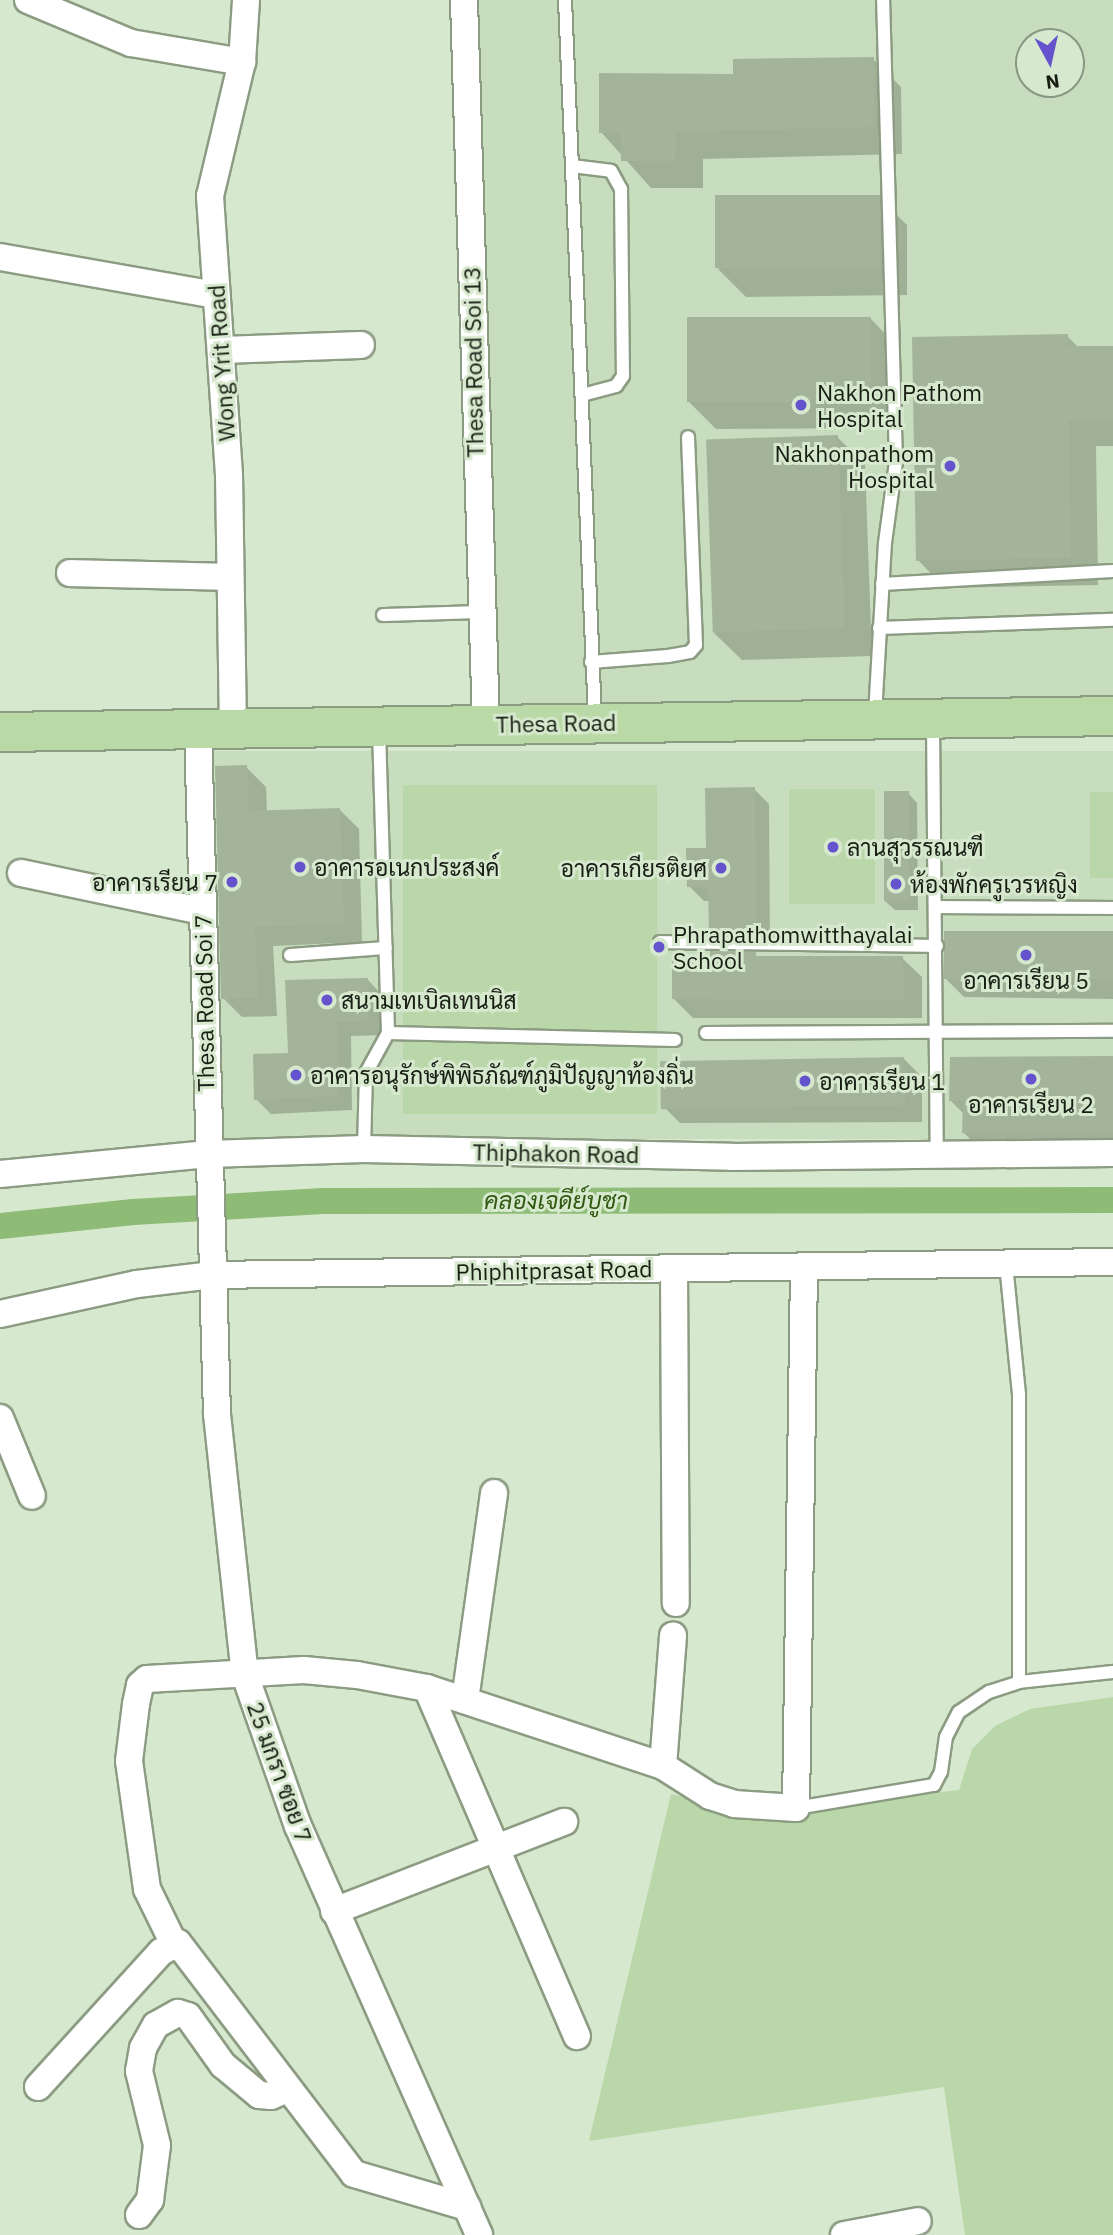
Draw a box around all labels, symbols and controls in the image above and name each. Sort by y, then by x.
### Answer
north arrow [1015,28,1085,98]
text: N [1044,69,1061,95]
street label: Thesa Road Soi 13 [458,266,488,458]
street label: Wong Yrit Road [202,284,240,442]
place label: Nakhon Pathom Hospital [817,378,982,432]
marker: Nakhon Pathom Hospital [791,395,811,415]
place label: Nakhonpathom Hospital [775,439,934,493]
marker: Nakhonpathom Hospital [940,456,960,476]
street label: Thesa Road [495,708,617,738]
place label: ลานสุวรรณนฑี [847,833,984,861]
marker: ลานสุวรรณนฑี [825,839,841,855]
place label: อาคารอเนกประสงค์ [314,853,499,881]
place label: อาคารเกียรติยศ [561,854,707,882]
marker: อาคารอเนกประสงค์ [292,859,308,875]
marker: อาคารเกียรติยศ [713,860,729,876]
place label: อาคารเรียน 7 [92,868,218,896]
place label: ห้องพักครูเวรหญิง [910,870,1078,898]
marker: อาคารเรียน 7 [224,874,240,890]
marker: ห้องพักครูเวรหญิง [888,876,904,892]
street label: Thesa Road Soi 7 [189,914,219,1092]
place label: Phrapathomwitthayalai School [673,920,913,974]
marker: Phrapathomwitthayalai School [651,939,667,955]
marker: อาคารเรียน 5 [1018,947,1034,963]
place label: อาคารเรียน 5 [963,966,1089,994]
place label: สนามเทเบิลเทนนิส [341,986,517,1014]
marker: สนามเทเบิลเทนนิส [319,992,335,1008]
place label: อาคารอนุรักษ์พิพิธภัณฑ์ภูมิปัญญาท้องถิ่น [310,1061,694,1089]
marker: อาคารอนุรักษ์พิพิธภัณฑ์ภูมิปัญญาท้องถิ่น [288,1067,304,1083]
place label: อาคารเรียน 1 [819,1067,945,1095]
marker: อาคารเรียน 2 [1023,1071,1039,1087]
marker: อาคารเรียน 1 [797,1073,813,1089]
place label: อาคารเรียน 2 [968,1090,1094,1118]
street label: Thiphakon Road [472,1138,640,1168]
water label: คลองเจดีย์บูชา [484,1187,628,1215]
street label: Phiphitprasat Road [455,1254,653,1286]
street label: 25 มกรา ซอย 7 [242,1698,318,1846]

